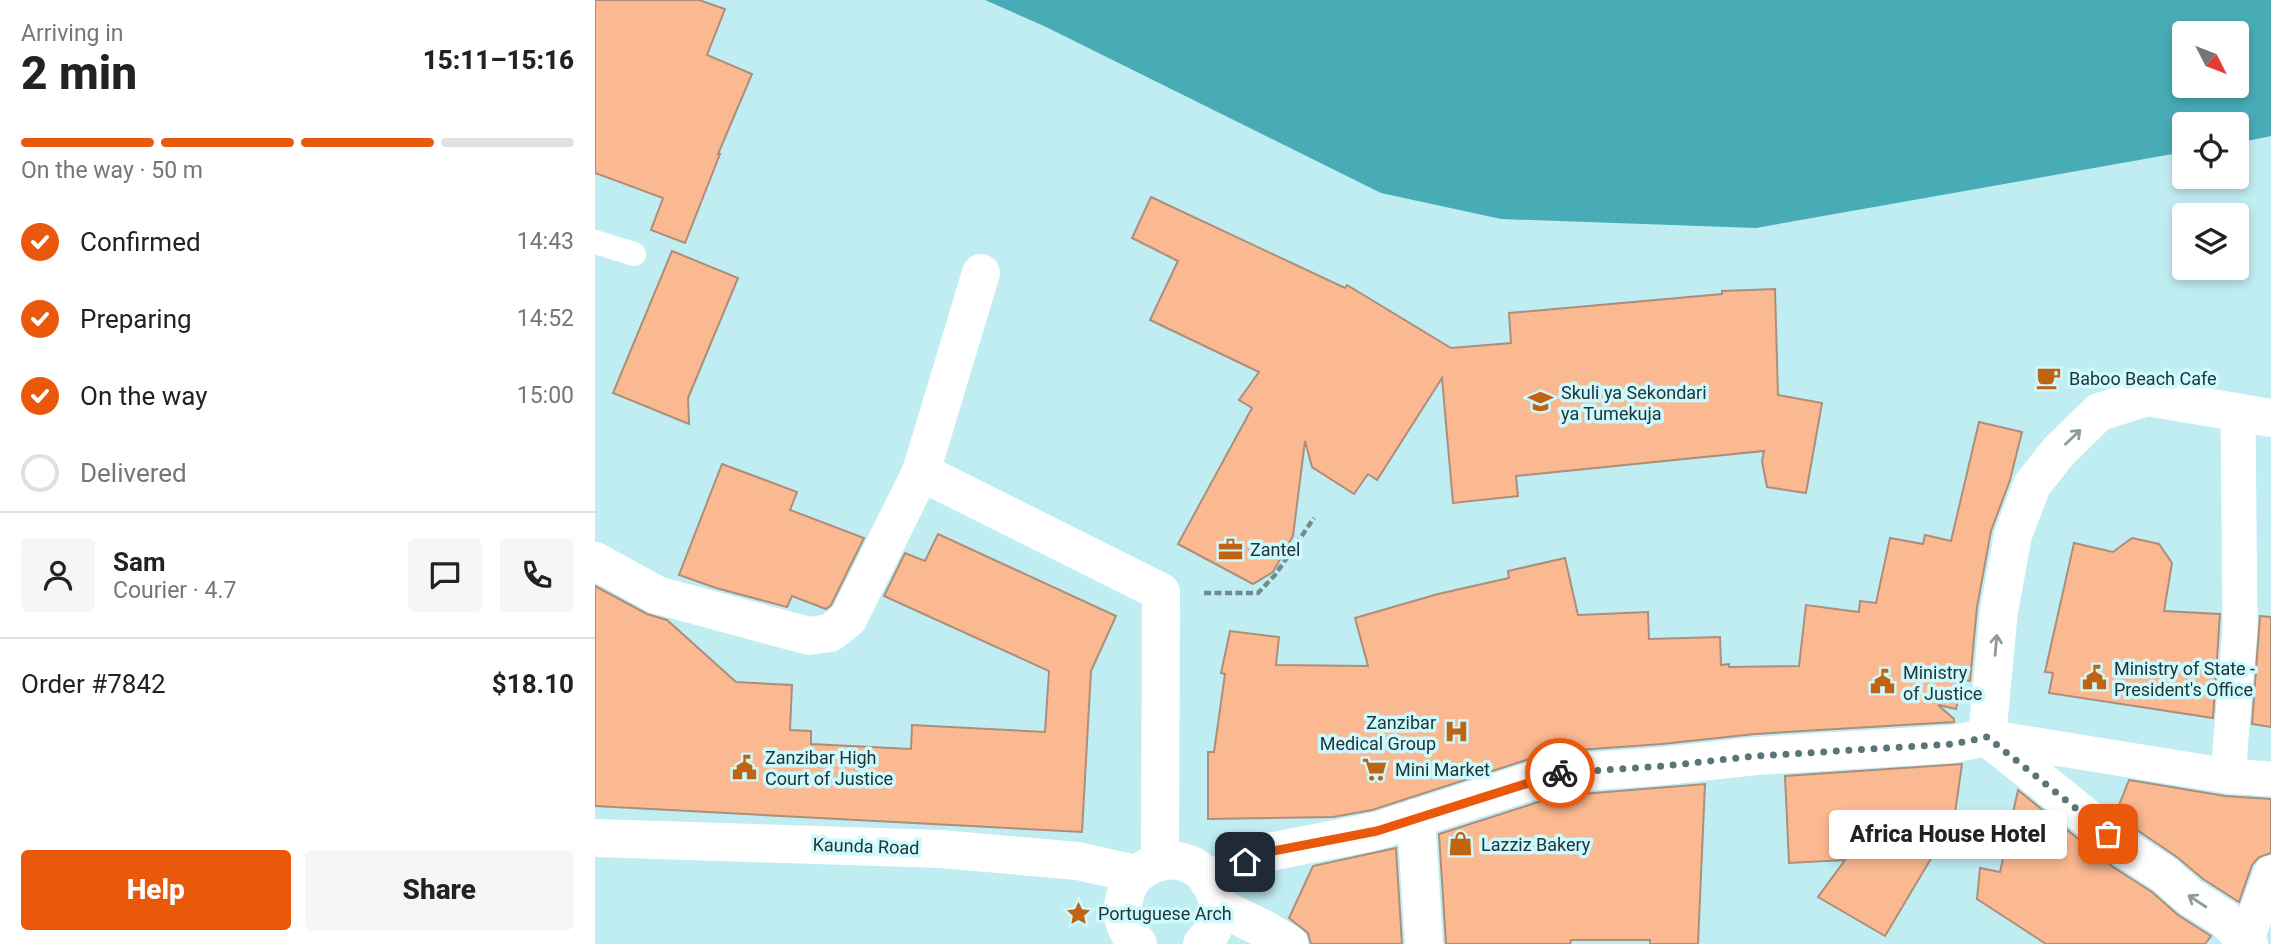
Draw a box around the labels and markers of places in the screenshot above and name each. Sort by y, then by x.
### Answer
cafe icon: Baboo Beach Cafe [2035,364,2063,392]
place label: Baboo Beach Cafe [2069,368,2217,389]
place label: Skuli ya Sekondari ya Tumekuja [1561,382,1707,424]
school or university icon: Skuli ya Sekondari ya Tumekuja [1527,388,1555,416]
office icon: Zantel [1216,535,1244,563]
place label: Zantel [1250,539,1300,560]
place label: Ministry of State - President's Office [2114,658,2255,700]
place label: Ministry of Justice [1903,662,1982,704]
public building icon: Ministry of State - President's Office [2080,664,2108,692]
public building icon: Ministry of Justice [1869,668,1897,696]
place label: Zanzibar Medical Group [1320,712,1436,754]
hospital icon: Zanzibar Medical Group [1442,718,1470,746]
place label: Zanzibar High Court of Justice [765,747,893,789]
public building icon: Zanzibar High Court of Justice [731,753,759,781]
supermarket icon: Mini Market [1361,755,1389,783]
place label: Mini Market [1395,759,1490,780]
pin [2078,804,2138,864]
callout: Africa House Hotel [1828,810,2066,858]
shop icon: Lazziz Bakery [1447,830,1475,858]
pin [1215,832,1275,892]
place label: Lazziz Bakery [1481,834,1591,855]
place icon: Portuguese Arch [1064,899,1092,927]
place label: Portuguese Arch [1098,903,1232,924]

